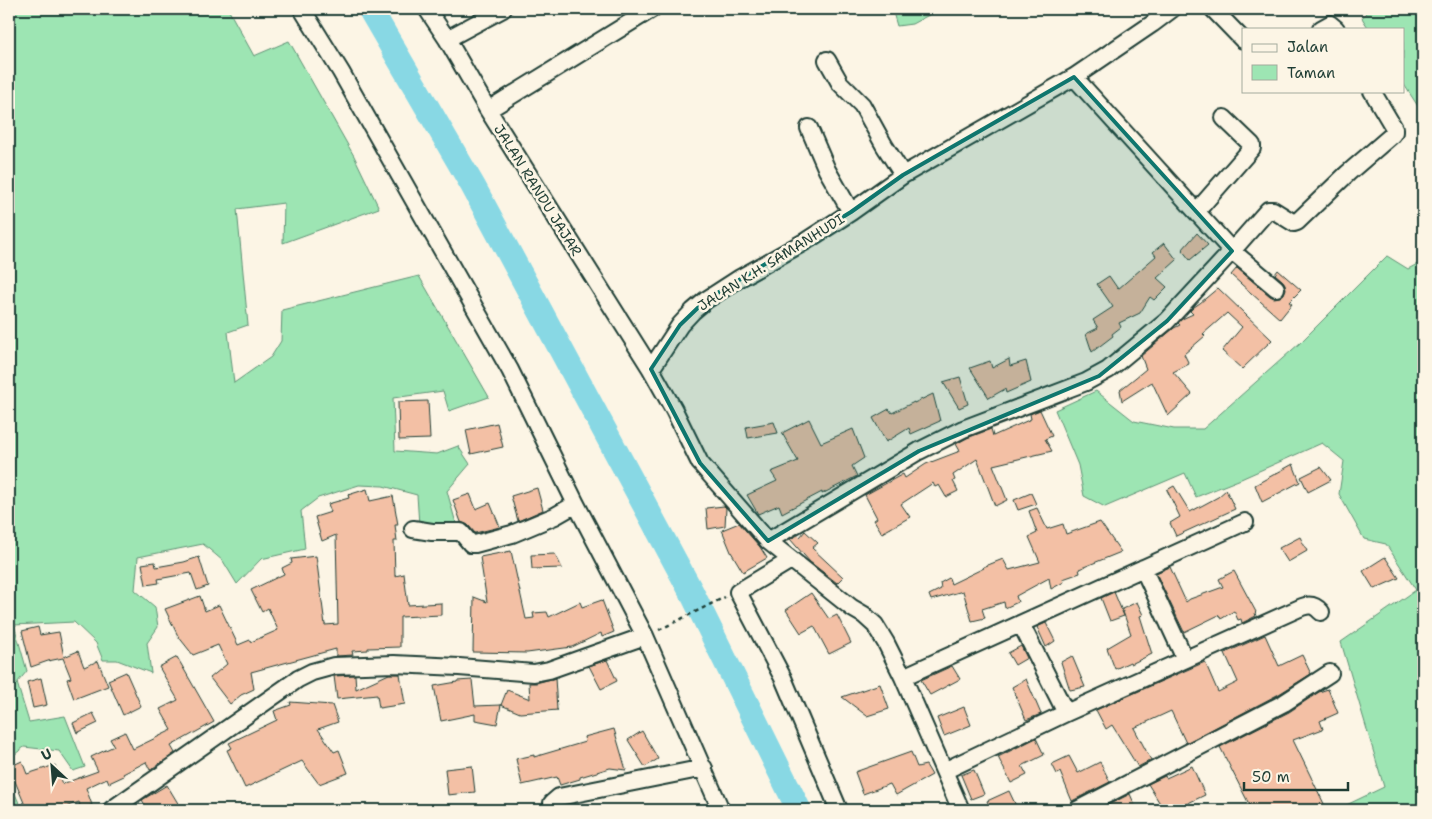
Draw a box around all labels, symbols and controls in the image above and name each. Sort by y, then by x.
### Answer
legend [1242,28,1404,92]
text: Jalan [1287,37,1328,57]
text: Taman [1287,63,1335,83]
street label: JALAN RANDU JAJAR [490,121,586,259]
street label: JALAN K.H. SAMANHUDI [694,209,848,315]
north arrow [28,742,78,792]
text: U [38,744,55,765]
scale bar [1244,759,1348,791]
text: 50 m [1252,767,1290,787]

